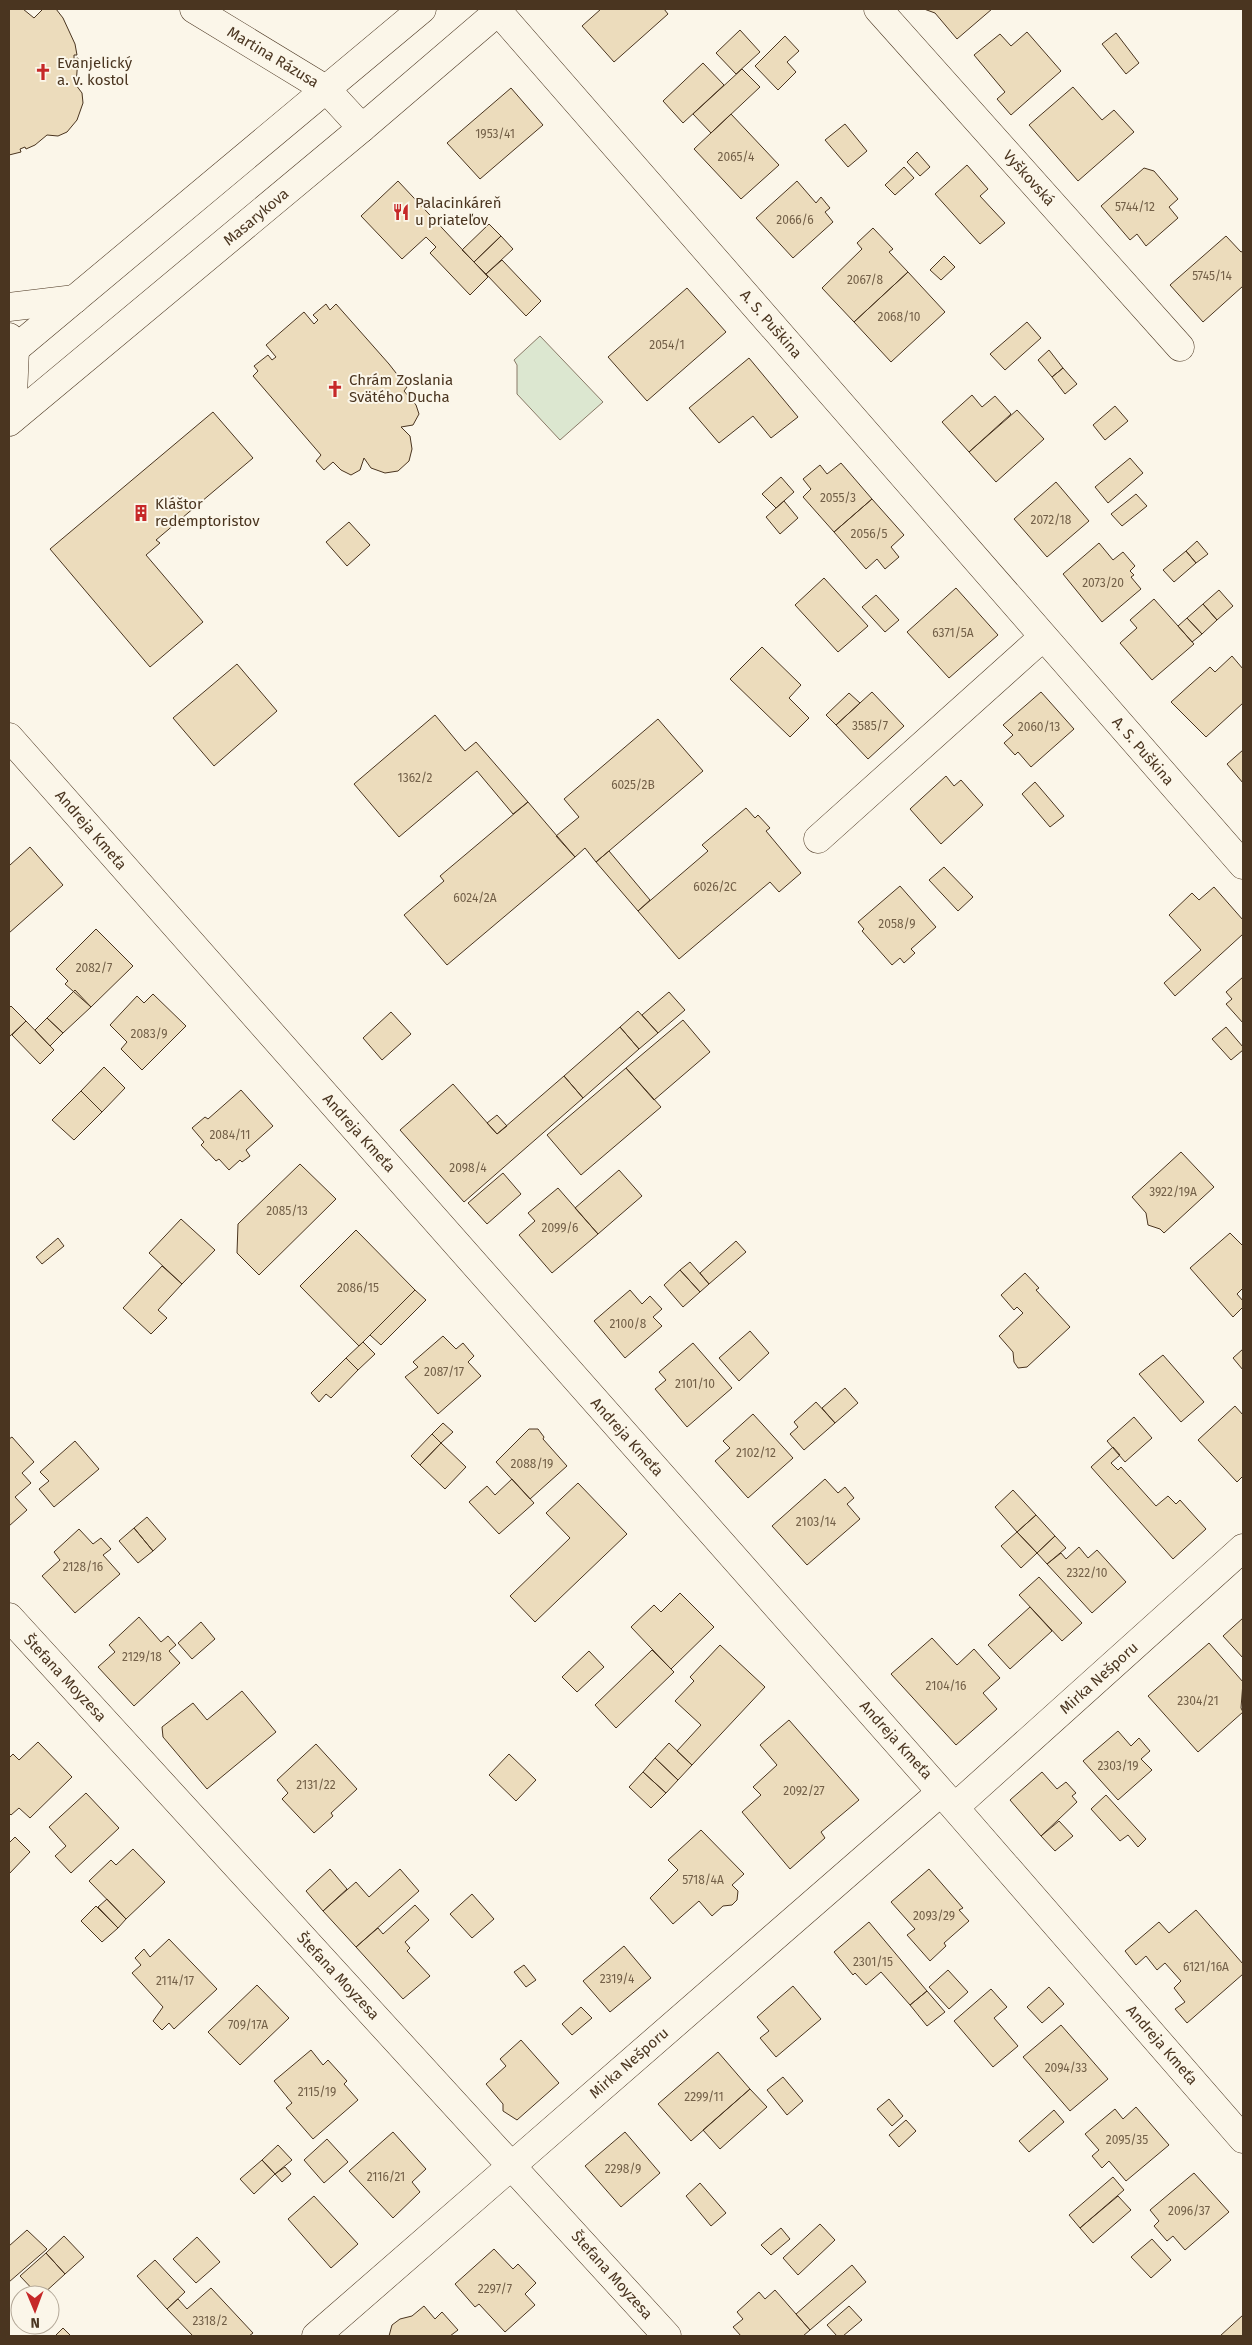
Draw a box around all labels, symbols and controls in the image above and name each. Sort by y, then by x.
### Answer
street label: Martina Rázusa [224,23,322,91]
place label: Evanjelický a. v. kostol [57,54,133,89]
church icon: Evanjelický a. v. kostol [33,62,53,82]
house number: 1953/41 [475,127,515,141]
street label: Vyškovská [999,146,1059,210]
house number: 2065/4 [718,150,755,164]
street label: Masarykova [220,185,292,249]
place label: Palacinkáreň u priateľov [415,194,502,229]
house number: 5744/12 [1115,200,1155,214]
restaurant icon: Palacinkáreň u priateľov [391,202,411,222]
house number: 2066/6 [776,213,814,227]
house number: 5745/14 [1192,269,1232,283]
house number: 2067/8 [847,273,883,287]
street label: A. S. Puškina [736,286,806,362]
house number: 2068/10 [877,310,921,324]
house number: 2054/1 [649,338,685,352]
place label: Chrám Zoslania Svätého Ducha [349,371,453,406]
church icon: Chrám Zoslania Svätého Ducha [325,379,345,399]
house number: 2055/3 [820,491,856,505]
place label: Kláštor redemptoristov [155,495,260,530]
building icon: Kláštor redemptoristov [131,503,151,523]
house number: 2072/18 [1031,513,1072,527]
house number: 2056/5 [851,527,887,541]
house number: 2073/20 [1082,576,1124,590]
house number: 6371/5A [932,626,974,640]
street label: A. S. Puškina [1108,713,1178,789]
house number: 3585/7 [852,719,888,733]
house number: 2060/13 [1018,720,1060,734]
house number: 1362/2 [397,771,433,785]
house number: 6025/2B [611,778,655,792]
street label: Andreja Kmeťa [52,787,130,873]
house number: 6026/2C [693,880,737,894]
house number: 6024/2A [453,891,497,905]
house number: 2058/9 [878,917,916,931]
house number: 2082/7 [76,961,112,975]
house number: 2083/9 [130,1027,168,1041]
street label: Andreja Kmeťa [319,1090,399,1176]
house number: 2084/11 [209,1128,251,1142]
house number: 2098/4 [449,1161,487,1175]
house number: 3922/19A [1149,1185,1197,1199]
house number: 2085/13 [266,1204,308,1218]
house number: 2099/6 [542,1221,578,1235]
house number: 2086/15 [337,1281,379,1295]
house number: 2100/8 [610,1317,647,1331]
house number: 2087/17 [424,1365,464,1379]
house number: 2101/10 [675,1377,715,1391]
street label: Andreja Kmeťa [587,1394,667,1480]
house number: 2102/12 [736,1446,776,1460]
house number: 2088/19 [511,1457,553,1471]
house number: 2103/14 [796,1515,837,1529]
house number: 2128/16 [63,1560,103,1574]
house number: 2322/10 [1066,1566,1108,1580]
street label: Štefana Moyzesa [20,1631,110,1725]
street label: Mirka Nešporu [1056,1638,1142,1718]
house number: 2129/18 [122,1650,162,1664]
house number: 2104/16 [926,1679,966,1693]
house number: 2304/21 [1177,1694,1219,1708]
street label: Andreja Kmeťa [856,1697,936,1783]
house number: 2303/19 [1097,1759,1139,1773]
house number: 2131/22 [296,1778,336,1792]
house number: 2092/27 [783,1784,825,1798]
house number: 5718/4A [682,1873,724,1887]
house number: 2093/29 [913,1909,955,1923]
street label: Štefana Moyzesa [293,1929,383,2023]
house number: 2301/15 [853,1955,893,1969]
house number: 6121/16A [1183,1960,1229,1974]
house number: 2319/4 [600,1972,635,1986]
house number: 2114/17 [156,1974,194,1988]
street label: Andreja Kmeťa [1123,2002,1201,2088]
house number: 709/17A [228,2018,268,2032]
street label: Mirka Nešporu [586,2024,672,2102]
house number: 2094/33 [1045,2061,1087,2075]
house number: 2115/19 [298,2085,336,2099]
house number: 2299/11 [684,2090,724,2104]
house number: 2095/35 [1106,2133,1148,2147]
house number: 2298/9 [605,2162,641,2176]
house number: 2116/21 [367,2170,405,2184]
house number: 2096/37 [1168,2204,1210,2218]
street label: Štefana Moyzesa [568,2227,656,2323]
house number: 2297/7 [478,2282,512,2296]
north arrow [10,2285,60,2335]
text: N [30,2314,40,2331]
house number: 2318/2 [192,2314,228,2328]

